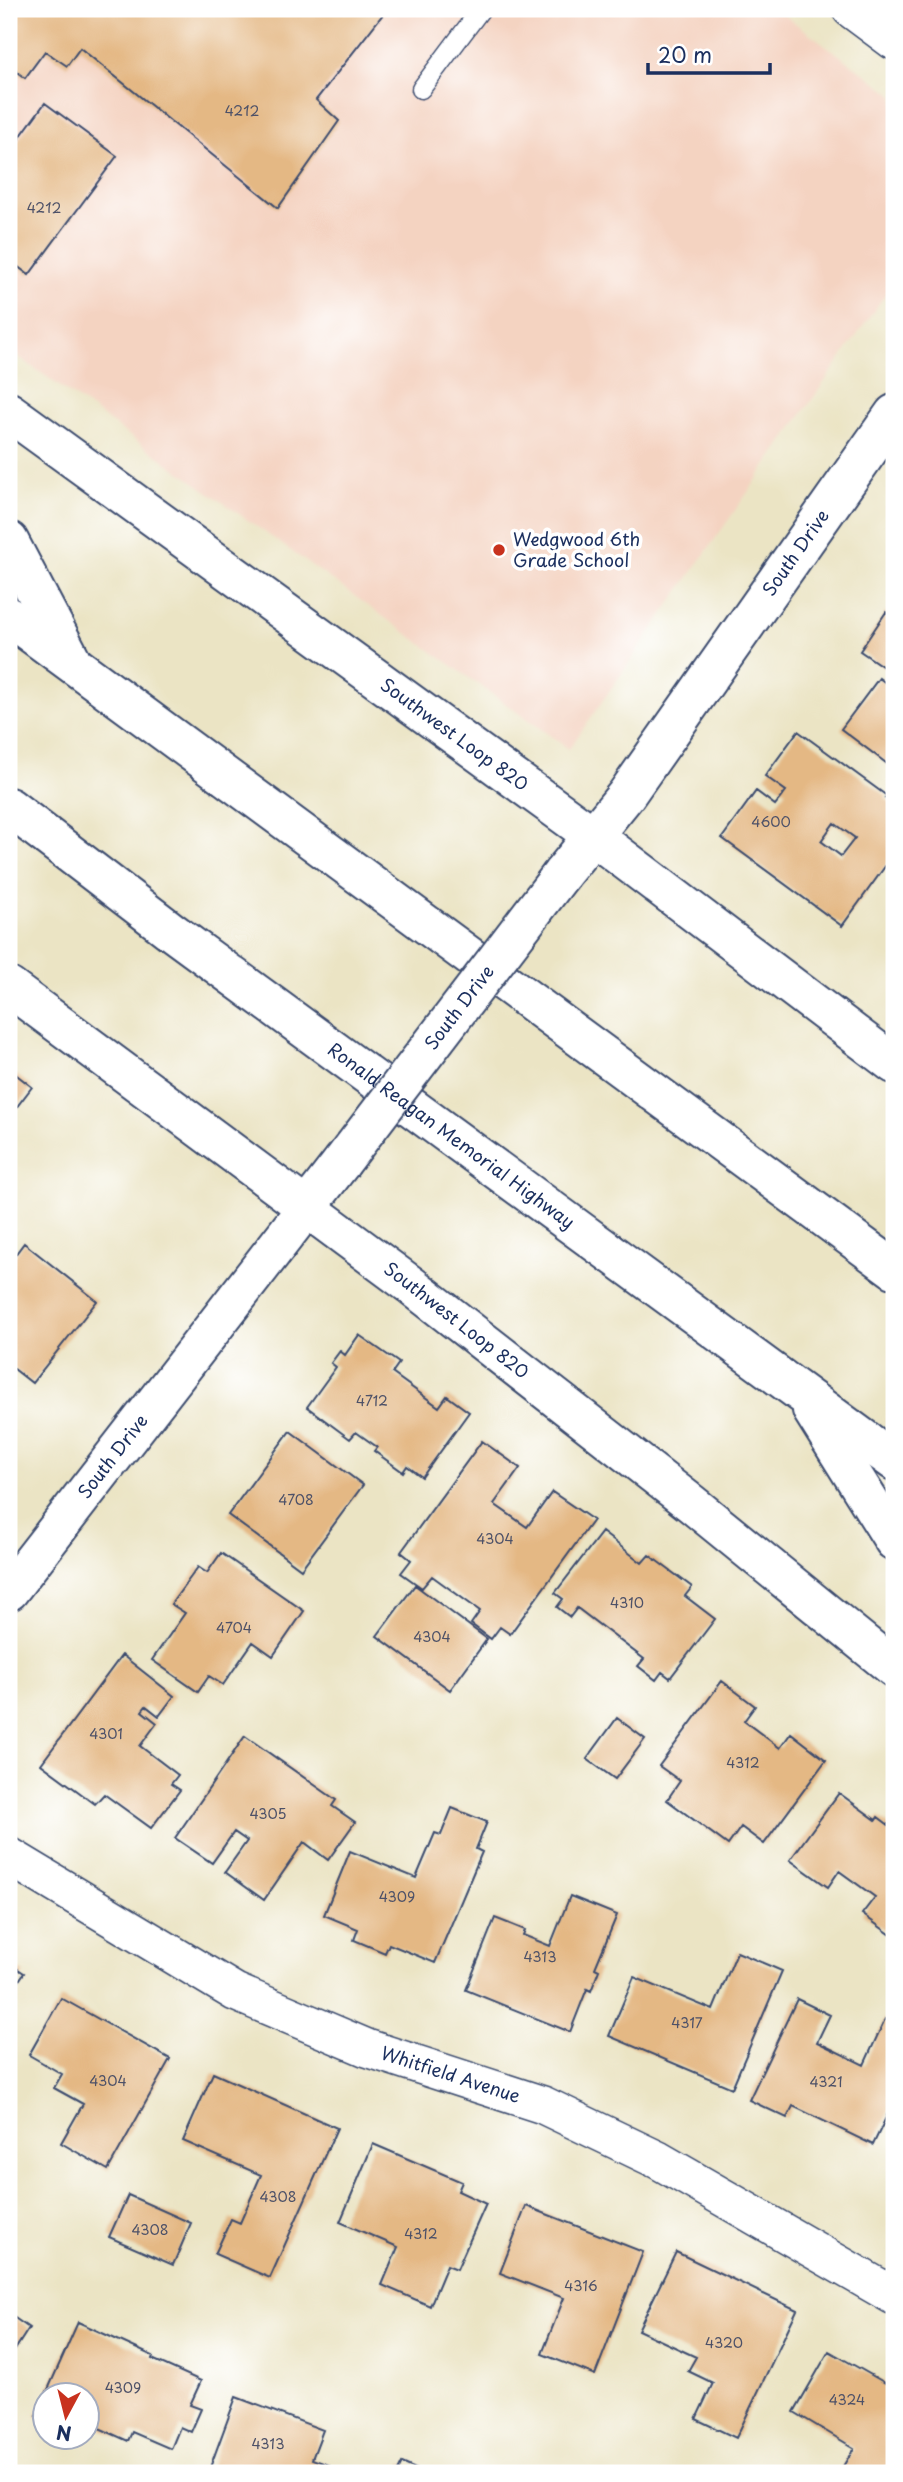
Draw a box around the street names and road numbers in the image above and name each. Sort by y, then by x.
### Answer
street label: South Drive [755,503,835,601]
street label: Southwest Loop 820 [375,671,535,797]
street label: South Drive [417,959,500,1055]
street label: Ronald Reagan Memorial Highway [323,1035,581,1235]
street label: Southwest Loop 820 [379,1255,535,1384]
street label: South Drive [71,1408,154,1504]
street label: Whitfield Avenue [378,2038,524,2109]

